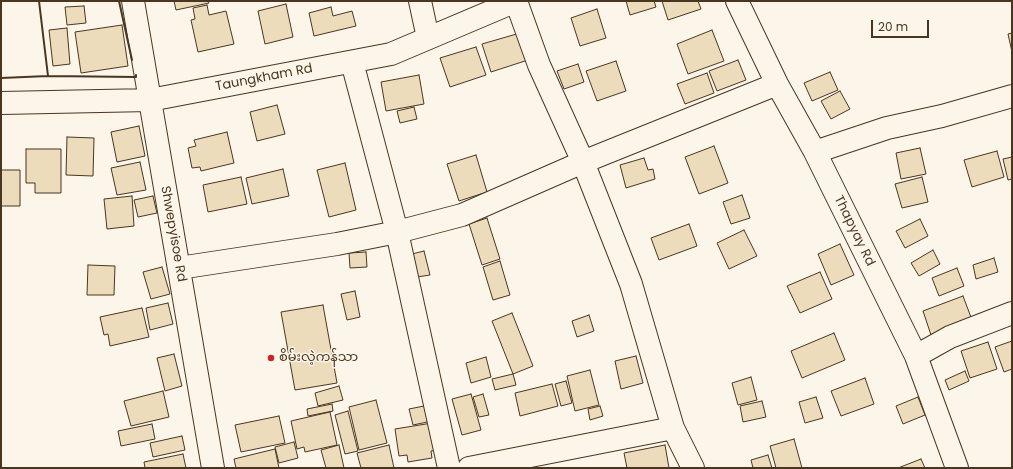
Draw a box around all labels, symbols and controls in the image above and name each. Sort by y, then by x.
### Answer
scale bar [873,12,931,38]
text: 20 m [878,18,908,35]
street label: Taungkham Rd [214,61,314,95]
street label: Shwepyisoe Rd [157,185,189,283]
street label: Thapyay Rd [830,193,878,269]
place label: စိမ်းလဲ့ကန်သာ [279,350,358,366]
marker: စိမ်းလဲ့ကန်သာ [266,353,276,363]

